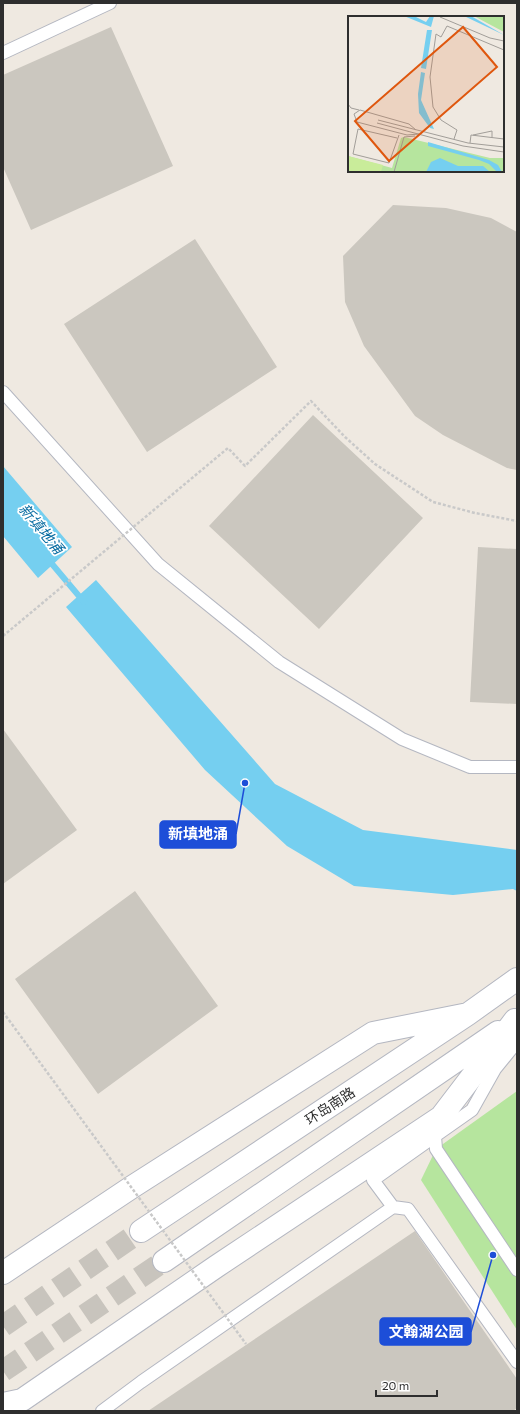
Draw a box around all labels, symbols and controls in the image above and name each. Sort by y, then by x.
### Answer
inset map [348,16,504,172]
water label: 新填地涌 [16,500,69,559]
callout: 新填地涌 [160,821,236,848]
text: 新填地涌 [168,824,228,842]
street label: 环岛南路 [302,1083,358,1128]
callout: 文翰湖公园 [380,1318,471,1345]
text: 文翰湖公园 [388,1322,464,1340]
scale bar [376,1372,437,1398]
text: 20 m [382,1378,409,1392]

